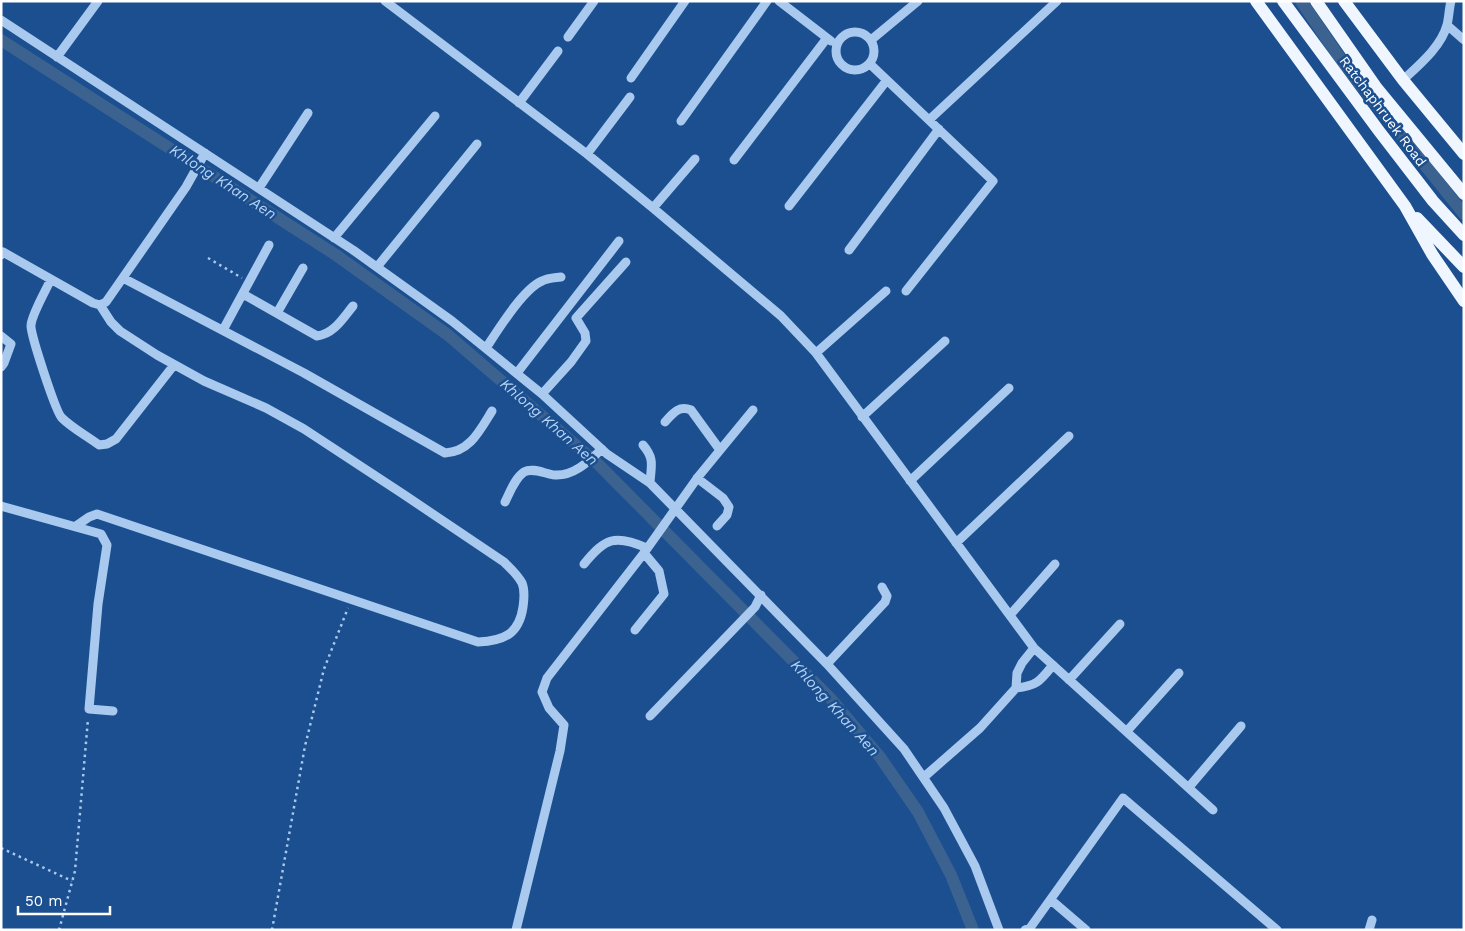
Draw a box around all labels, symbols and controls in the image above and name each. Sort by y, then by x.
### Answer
street label: Ratchaphruek Road [1336,53,1430,169]
water label: Khlong Khan Aen [166,141,280,223]
water label: Khlong Khan Aen [497,375,601,469]
water label: Khlong Khan Aen [787,656,883,760]
scale bar [18,884,110,916]
text: 50 m [25,892,62,910]

